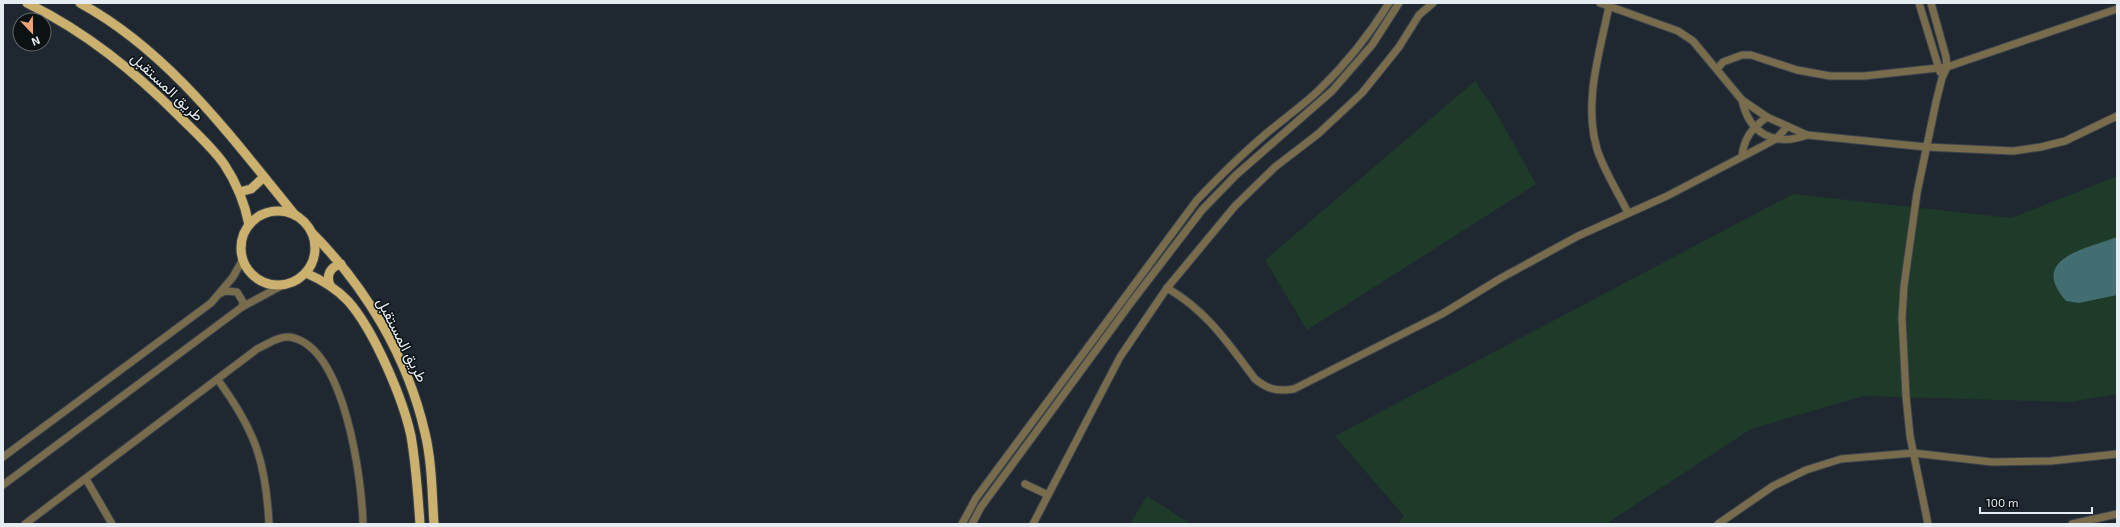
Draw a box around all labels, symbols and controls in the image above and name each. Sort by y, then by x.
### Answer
north arrow [12,12,52,52]
text: N [30,34,42,49]
street label: طريق المستقبل [126,48,208,126]
street label: طريق المستقبل [372,294,432,386]
scale bar [1980,489,2092,515]
text: 100 m [1986,495,2018,509]

